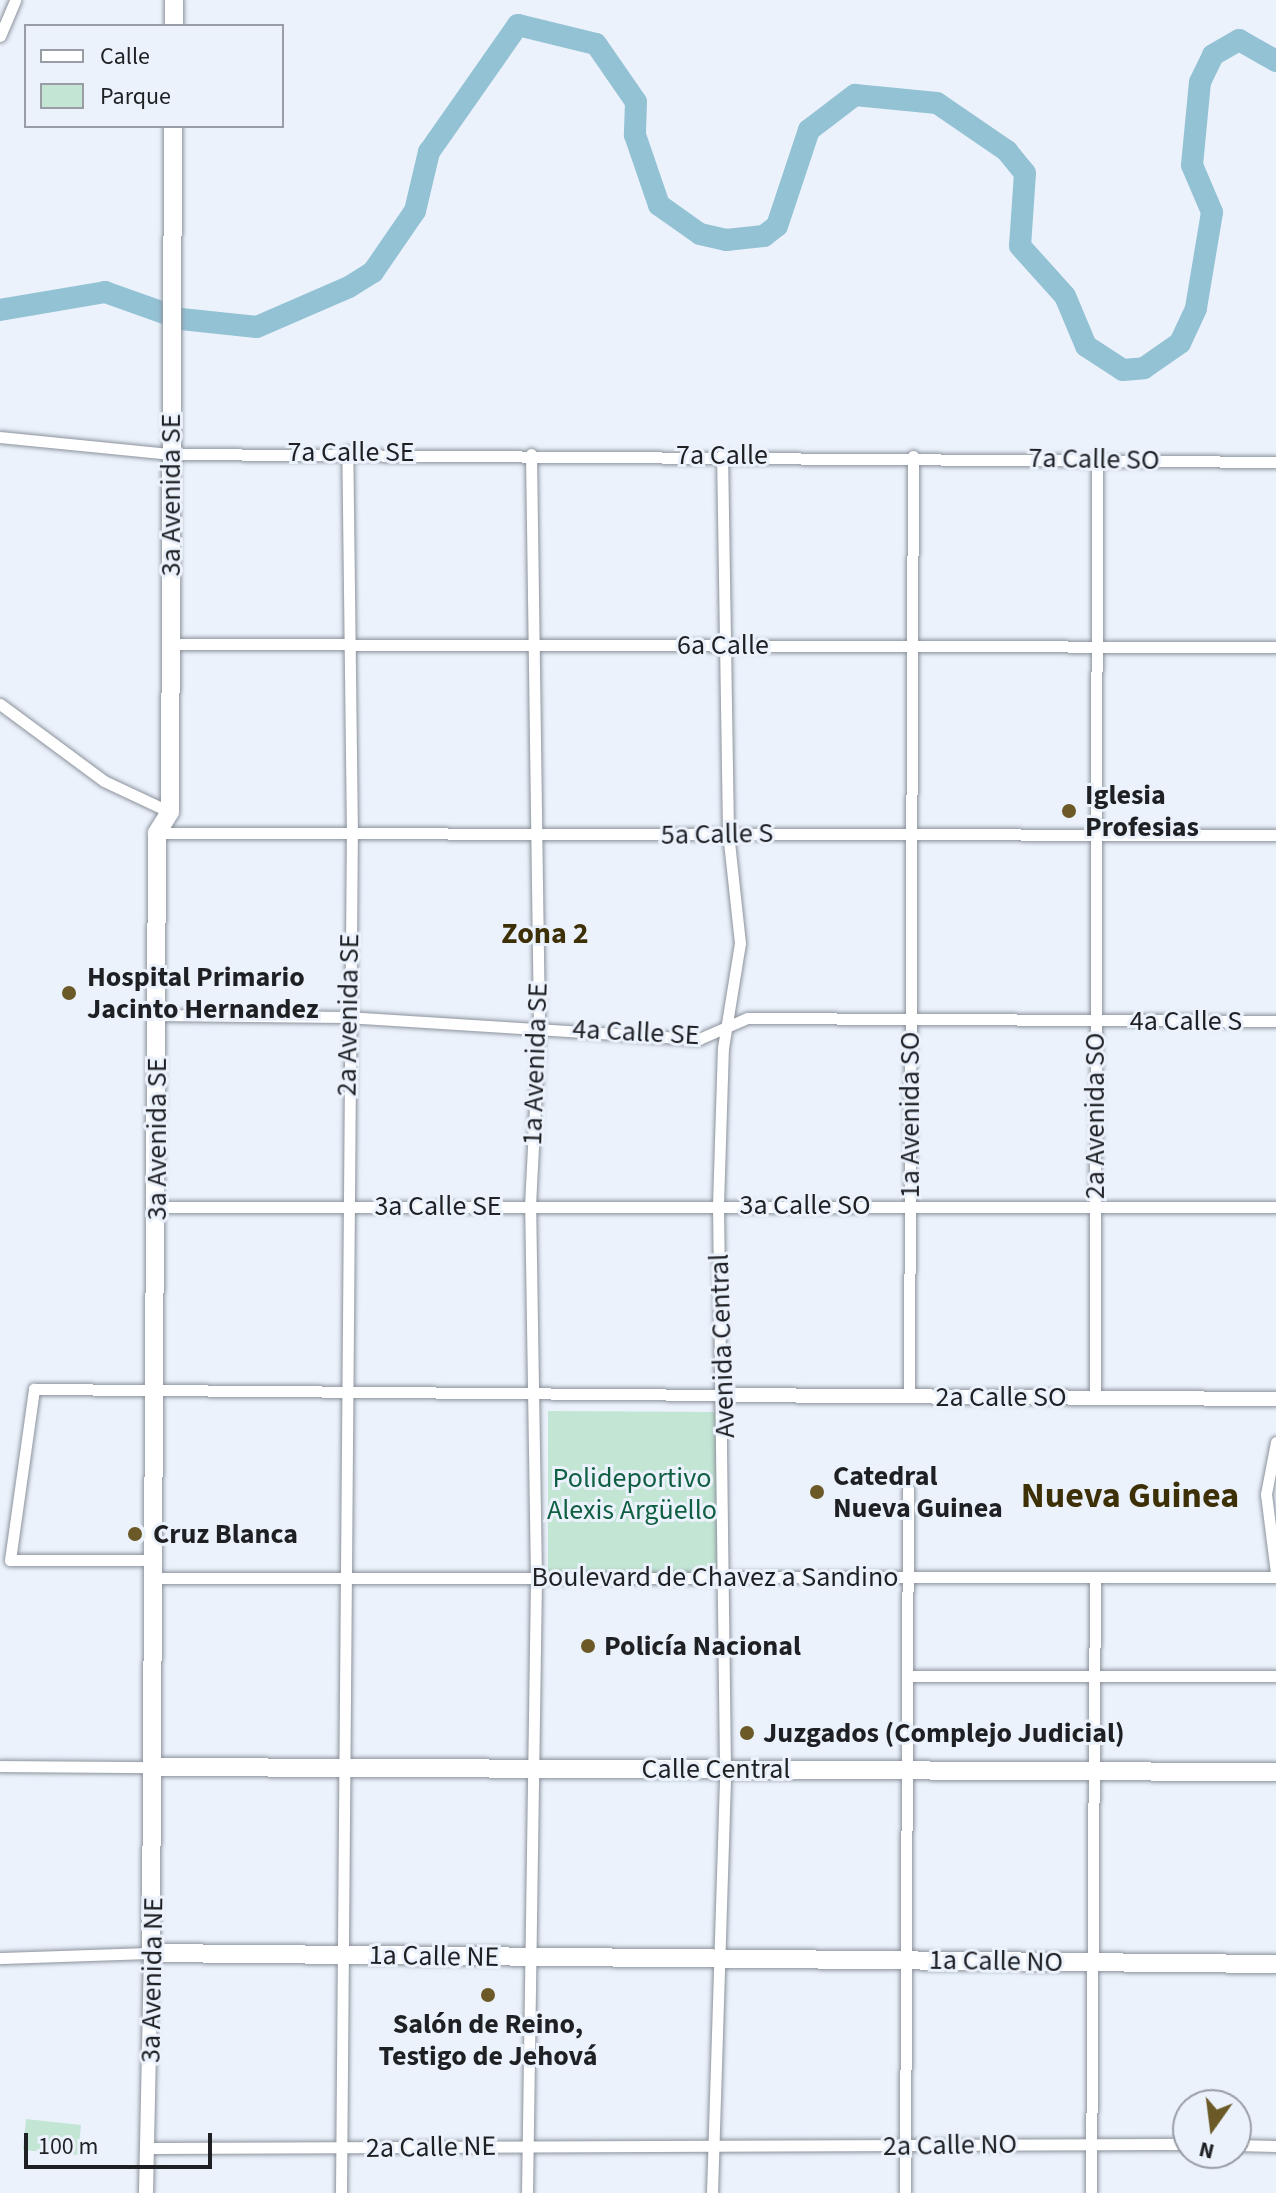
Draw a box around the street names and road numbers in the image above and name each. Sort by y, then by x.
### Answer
street label: 3a Avenida SE [154,414,188,576]
street label: 7a Calle SE [287,435,415,469]
street label: 7a Calle [676,438,768,472]
street label: 7a Calle SO [1028,441,1160,477]
street label: 6a Calle [677,628,769,662]
street label: 5a Calle S [660,816,774,852]
street label: 2a Avenida SE [330,933,366,1097]
street label: 1a Avenida SE [515,982,555,1146]
street label: 4a Calle S [1130,1004,1242,1038]
street label: 4a Calle SE [572,1012,700,1052]
street label: 1a Avenida SO [893,1032,927,1198]
street label: 2a Avenida SO [1078,1033,1112,1199]
street label: 3a Avenida SE [140,1058,174,1220]
street label: 3a Calle SO [739,1188,871,1222]
street label: 3a Calle SE [374,1189,502,1223]
street label: Avenida Central [702,1253,742,1439]
street label: 2a Calle SO [935,1380,1067,1414]
street label: Boulevard de Chavez a Sandino [532,1560,898,1594]
street label: Calle Central [642,1752,790,1786]
street label: 3a Avenida NE [134,1897,170,2063]
street label: 1a Calle NE [369,1938,499,1974]
street label: 1a Calle NO [929,1943,1063,1979]
street label: 2a Calle NO [883,2127,1017,2163]
street label: 2a Calle NE [366,2129,496,2165]

